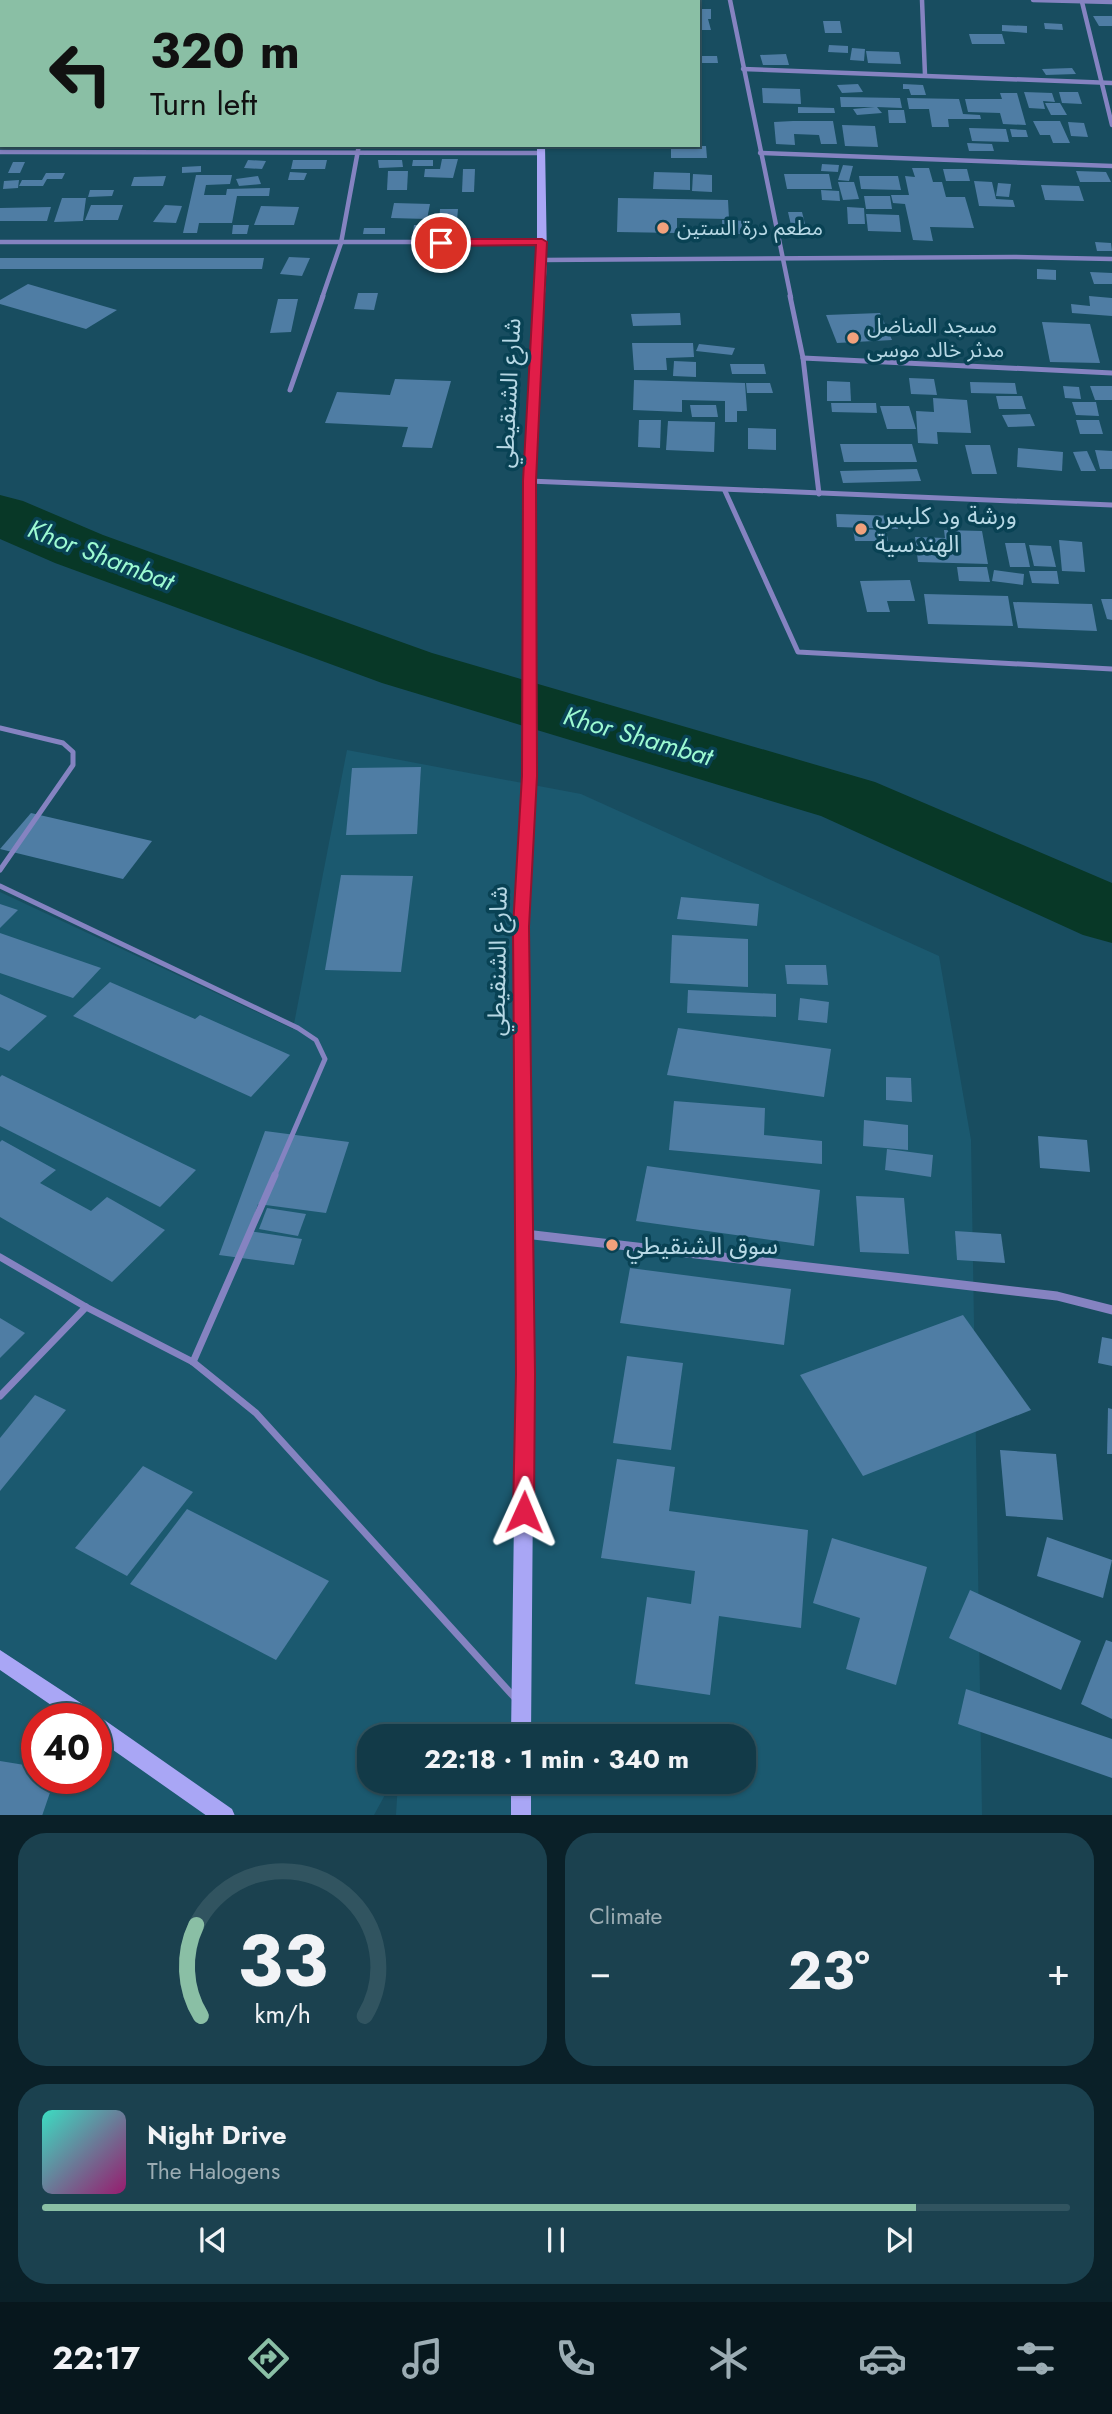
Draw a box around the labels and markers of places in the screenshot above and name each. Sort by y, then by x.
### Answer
pin [411,213,471,273]
place label: مطعم درة الستين [677,213,823,243]
marker: مطعم درة الستين [655,220,671,236]
place label: مسجد المناضل مدثر خالد موسى [867,311,1004,365]
marker: مسجد المناضل مدثر خالد موسى [845,330,861,346]
place label: ورشة ود كلبس الهندسية [875,498,1017,561]
marker: ورشة ود كلبس الهندسية [853,521,869,537]
place label: سوق الشنقيطي [626,1228,778,1264]
marker: سوق الشنقيطي [604,1237,620,1253]

